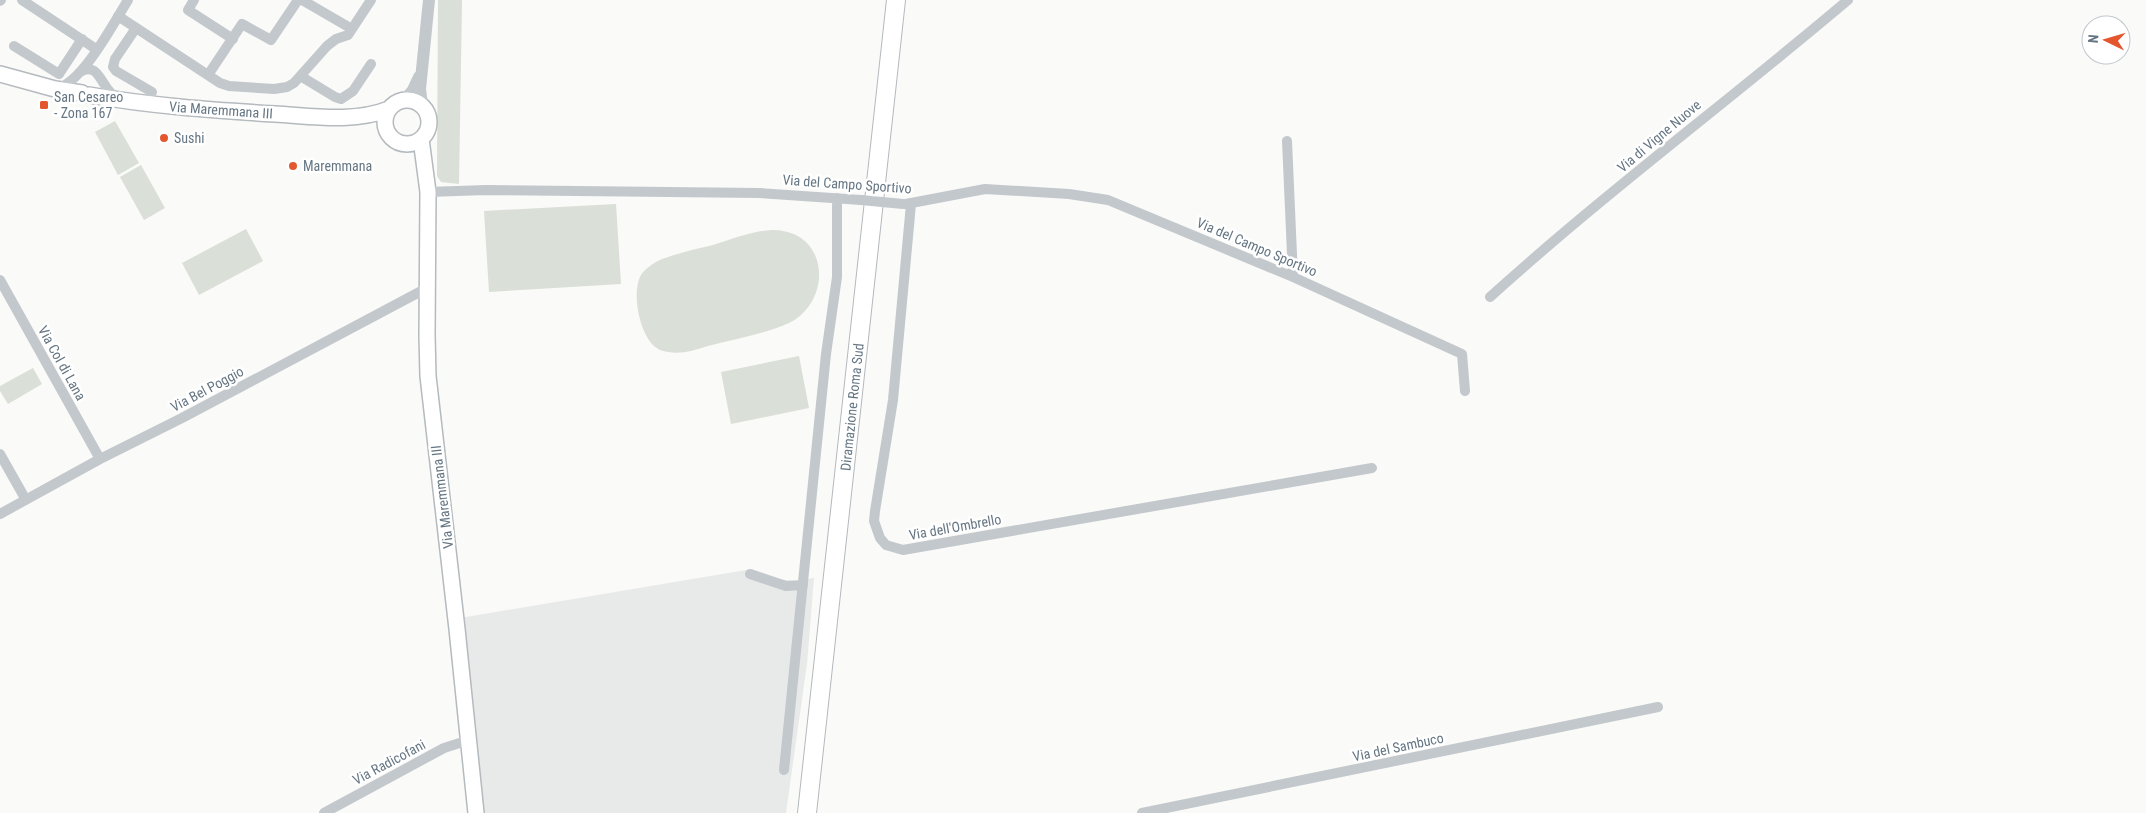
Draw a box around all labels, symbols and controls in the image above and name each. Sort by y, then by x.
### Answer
north arrow [2081,15,2131,65]
text: N [2085,34,2101,44]
place label: San Cesareo - Zona 167 [54,89,123,121]
street label: Via di Vigne Nuove [1614,96,1704,175]
street label: Via Maremmana III [169,98,273,122]
marker: San Cesareo - Zona 167 [38,99,50,111]
place label: Sushi [174,130,204,146]
marker: Sushi [158,132,170,144]
place label: Maremmana [303,158,372,174]
marker: Maremmana [287,160,299,172]
street label: Via del Campo Sportivo [782,172,912,196]
street label: Via del Campo Sportivo [1194,214,1320,280]
street label: Via Col di Lana [35,323,89,403]
street label: Diramazione Roma Sud [837,343,867,471]
street label: Via Bel Poggio [168,363,246,415]
street label: Via Maremmana III [428,444,456,550]
street label: Via dell'Ombrello [908,511,1002,543]
street label: Via del Sambuco [1351,730,1445,764]
street label: Via Radicofani [350,736,428,788]

